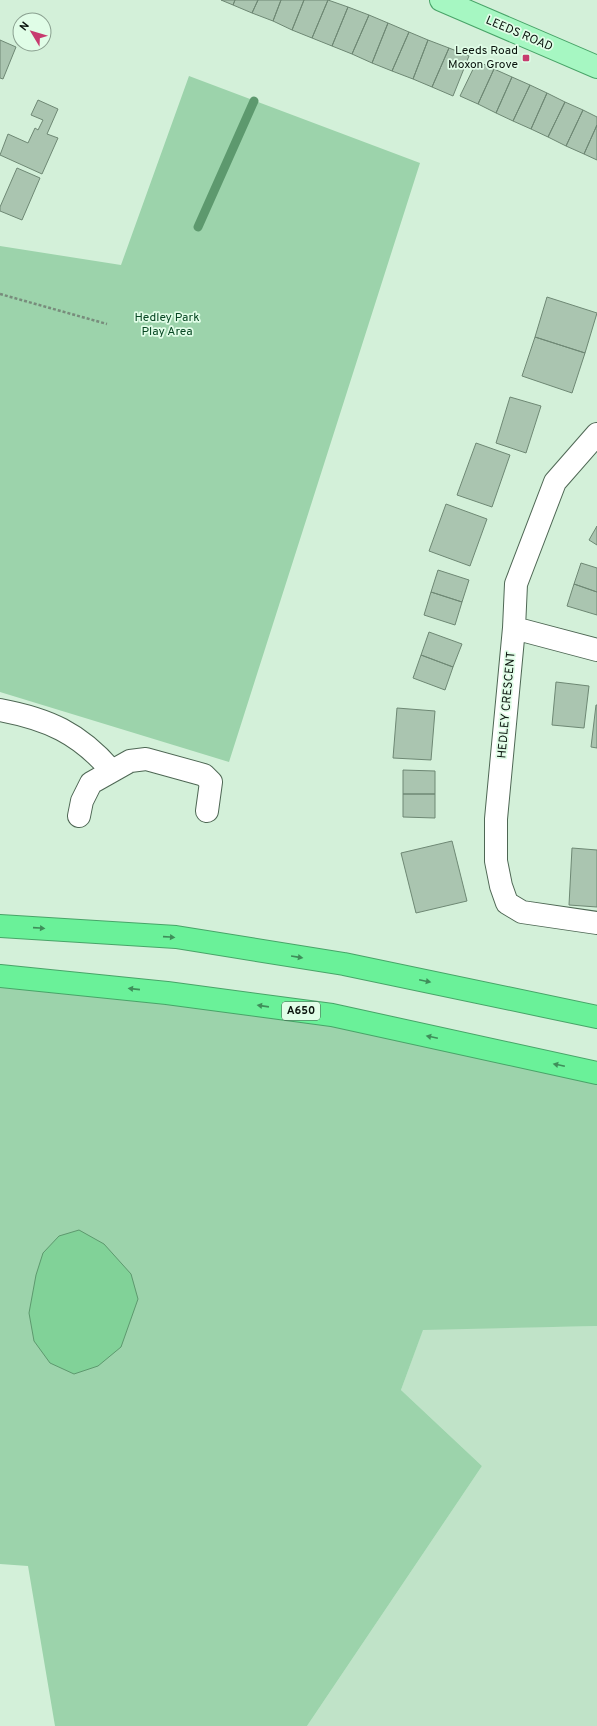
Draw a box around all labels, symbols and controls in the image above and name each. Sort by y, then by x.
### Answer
north arrow [12,12,52,52]
street label: LEEDS ROAD [483,13,555,55]
text: N [17,19,33,34]
place label: Leeds Road Moxon Grove [448,43,518,73]
marker: Leeds Road Moxon Grove [521,53,531,63]
park label: Hedley Park Play Area [134,310,200,340]
street label: HEDLEY CRESCENT [494,651,520,759]
one-way arrow [33,925,45,932]
one-way arrow [163,933,175,940]
one-way arrow [291,954,303,960]
one-way arrow [419,979,431,985]
one-way arrow [128,986,140,993]
road number: A650 [282,1002,320,1020]
one-way arrow [257,1003,269,1009]
one-way arrow [426,1033,438,1039]
one-way arrow [553,1061,565,1067]

